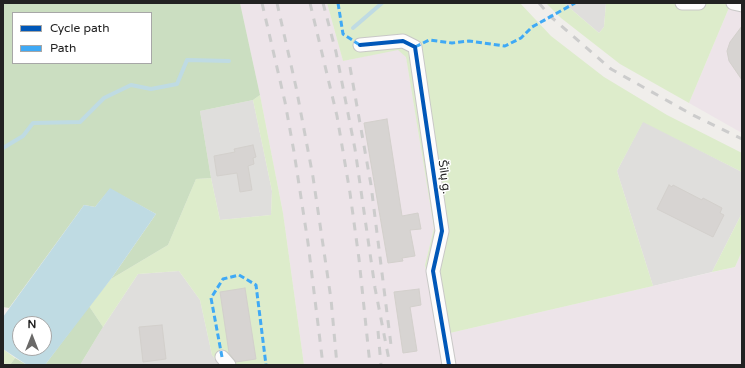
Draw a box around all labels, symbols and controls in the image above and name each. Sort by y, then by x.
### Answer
legend [12,12,152,64]
text: Cycle path [50,21,109,35]
text: Path [50,41,76,55]
street label: Šilų g. [434,159,454,195]
north arrow [12,316,52,356]
text: N [28,318,36,331]

